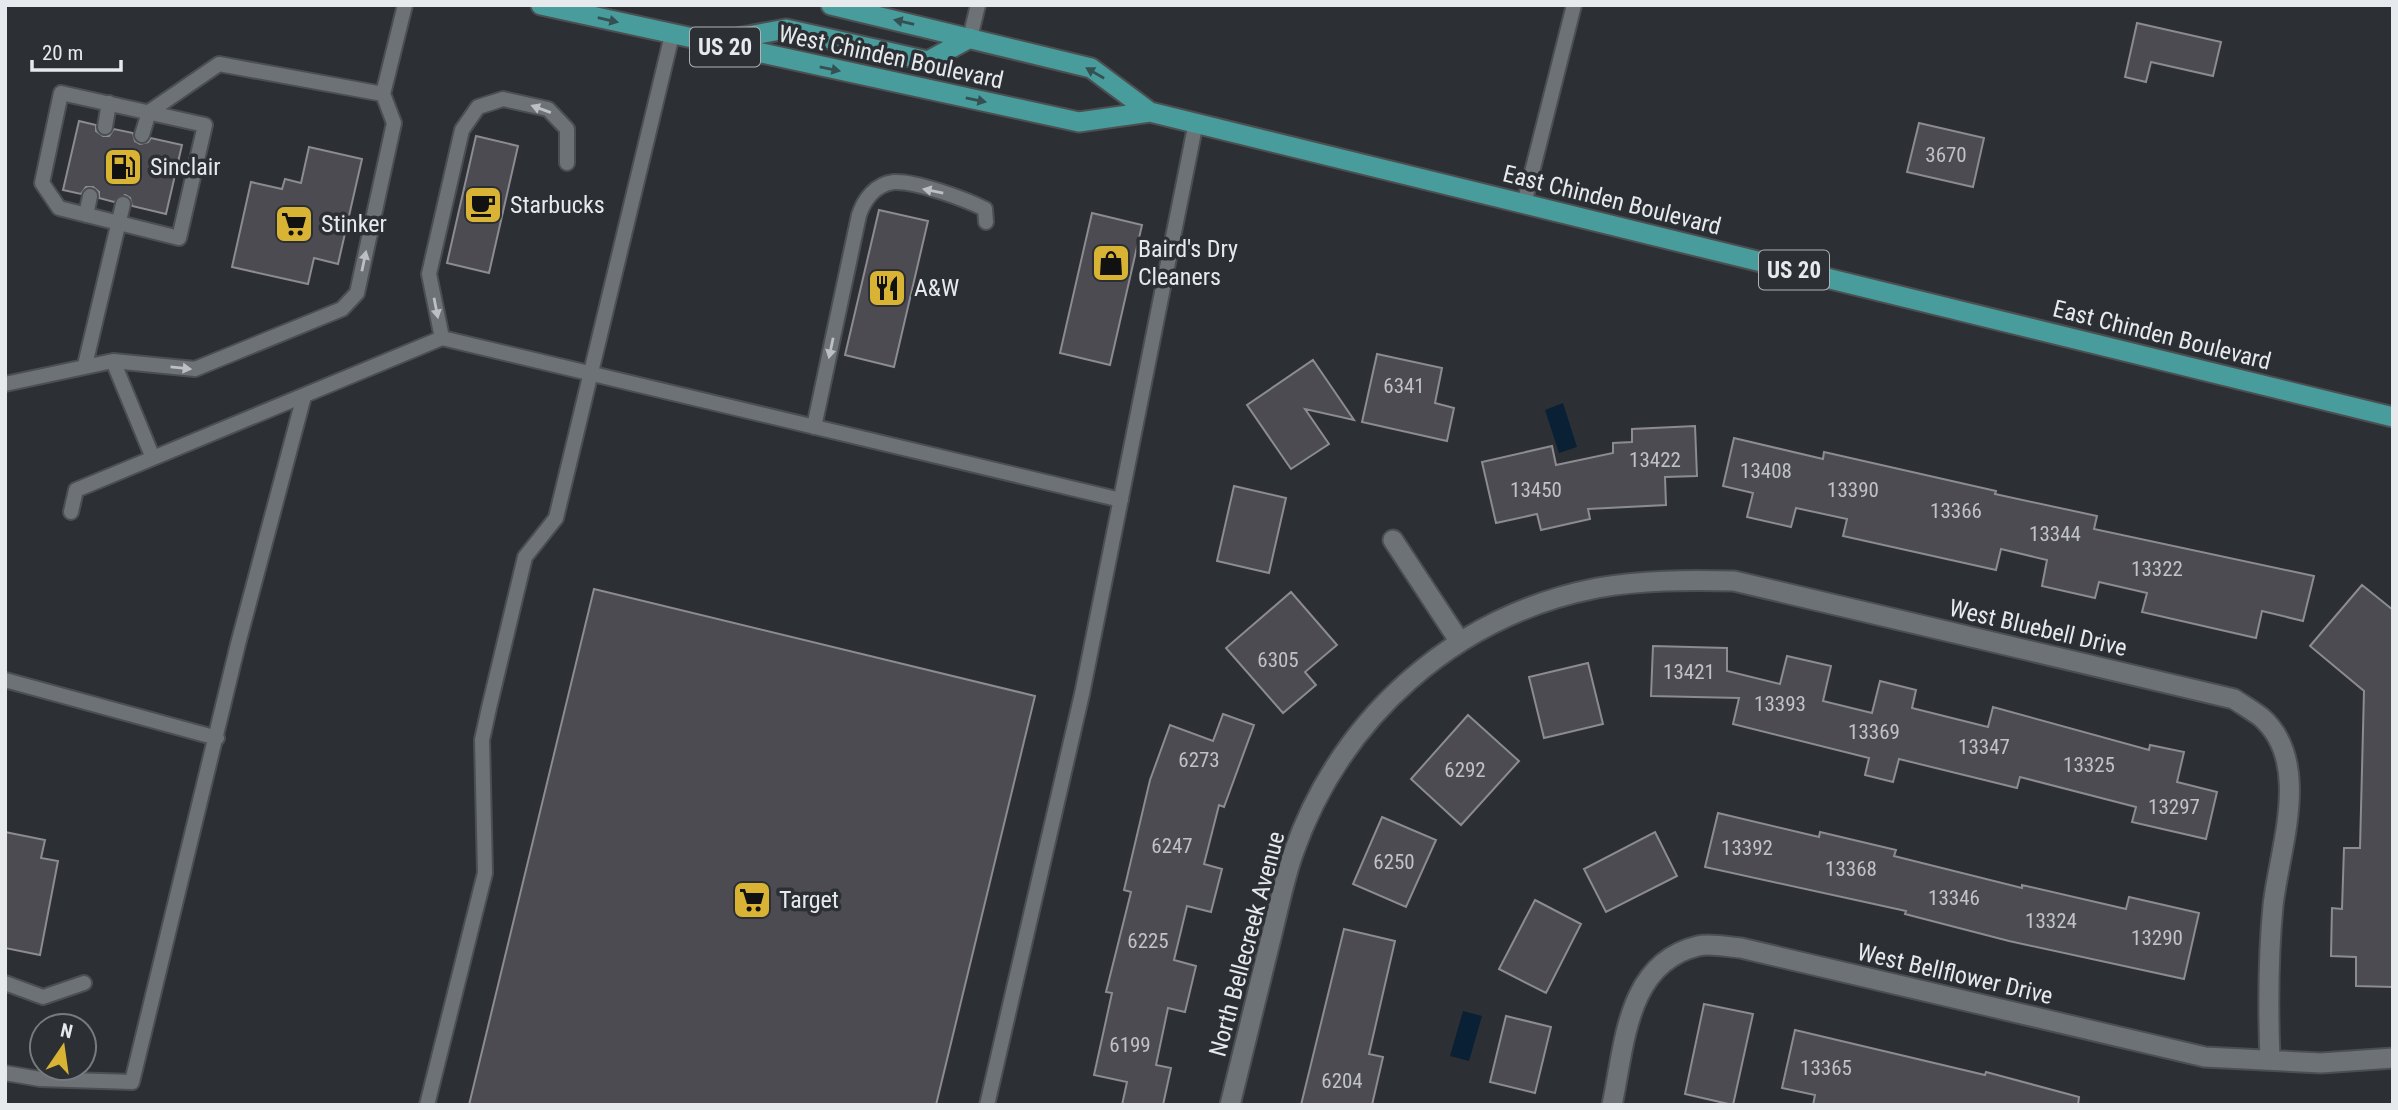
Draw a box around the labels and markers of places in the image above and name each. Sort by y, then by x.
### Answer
fuel station icon: Sinclair [102,146,144,188]
place label: Sinclair [150,153,221,181]
cafe icon: Starbucks [462,184,504,226]
place label: Starbucks [510,191,605,219]
supermarket icon: Stinker [273,203,315,245]
place label: Stinker [321,210,387,238]
place label: Baird's Dry Cleaners [1138,235,1238,291]
shop icon: Baird's Dry Cleaners [1090,242,1132,284]
restaurant icon: A&W [866,267,908,309]
place label: A&W [914,274,959,302]
supermarket icon: Target [731,879,773,921]
place label: Target [779,886,839,914]

